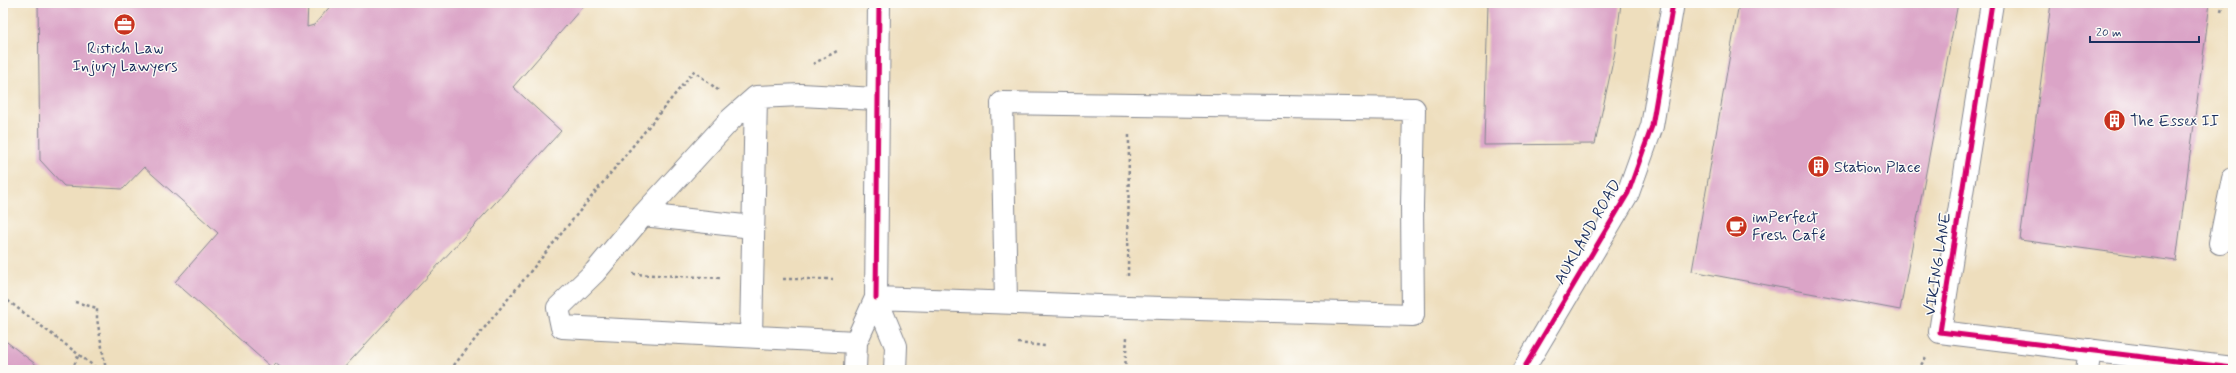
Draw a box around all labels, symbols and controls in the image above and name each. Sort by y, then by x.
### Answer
office icon: Ristich Law Injury Lawyers [112,11,138,37]
scale bar [2090,18,2199,44]
text: 20 m [2096,25,2122,41]
place label: Ristich Law Injury Lawyers [72,38,178,77]
building icon: The Essex II [2102,108,2128,134]
place label: The Essex II [2130,111,2219,132]
building icon: Station Place [1806,154,1832,180]
place label: Station Place [1834,157,1921,178]
street label: AUKLAND ROAD [1549,176,1627,288]
place label: imPerfect Fresh Café [1752,207,1825,246]
street label: VIKING LANE [1919,211,1957,317]
cafe icon: imPerfect Fresh Café [1723,213,1749,239]

